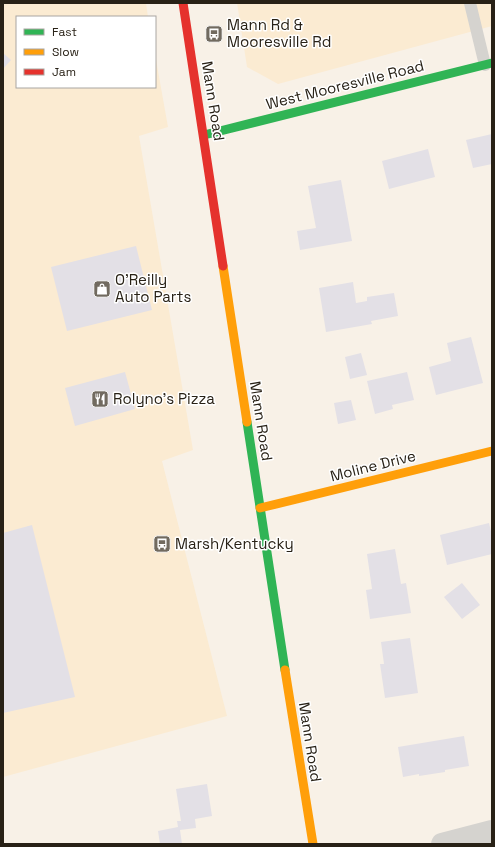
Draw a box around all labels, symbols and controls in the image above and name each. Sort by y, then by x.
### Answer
place label: Mann Rd & Mooresville Rd [227,15,331,51]
legend [16,16,156,88]
text: Fast [52,24,77,40]
bus stop icon: Mann Rd & Mooresville Rd [204,24,224,44]
text: Slow [52,44,79,60]
street label: West Mooresville Road [264,56,426,113]
street label: Mann Road [198,60,229,142]
text: Jam [52,64,76,80]
place label: O'Reilly Auto Parts [115,270,191,306]
shop icon: O'Reilly Auto Parts [92,279,112,299]
street label: Mann Road [246,380,277,462]
restaurant icon: Rolyno's Pizza [90,389,110,409]
place label: Rolyno's Pizza [113,389,215,408]
street label: Moline Drive [328,446,418,485]
bus stop icon: Marsh/Kentucky [152,534,172,554]
place label: Marsh/Kentucky [175,534,294,553]
street label: Mann Road [295,701,326,783]

